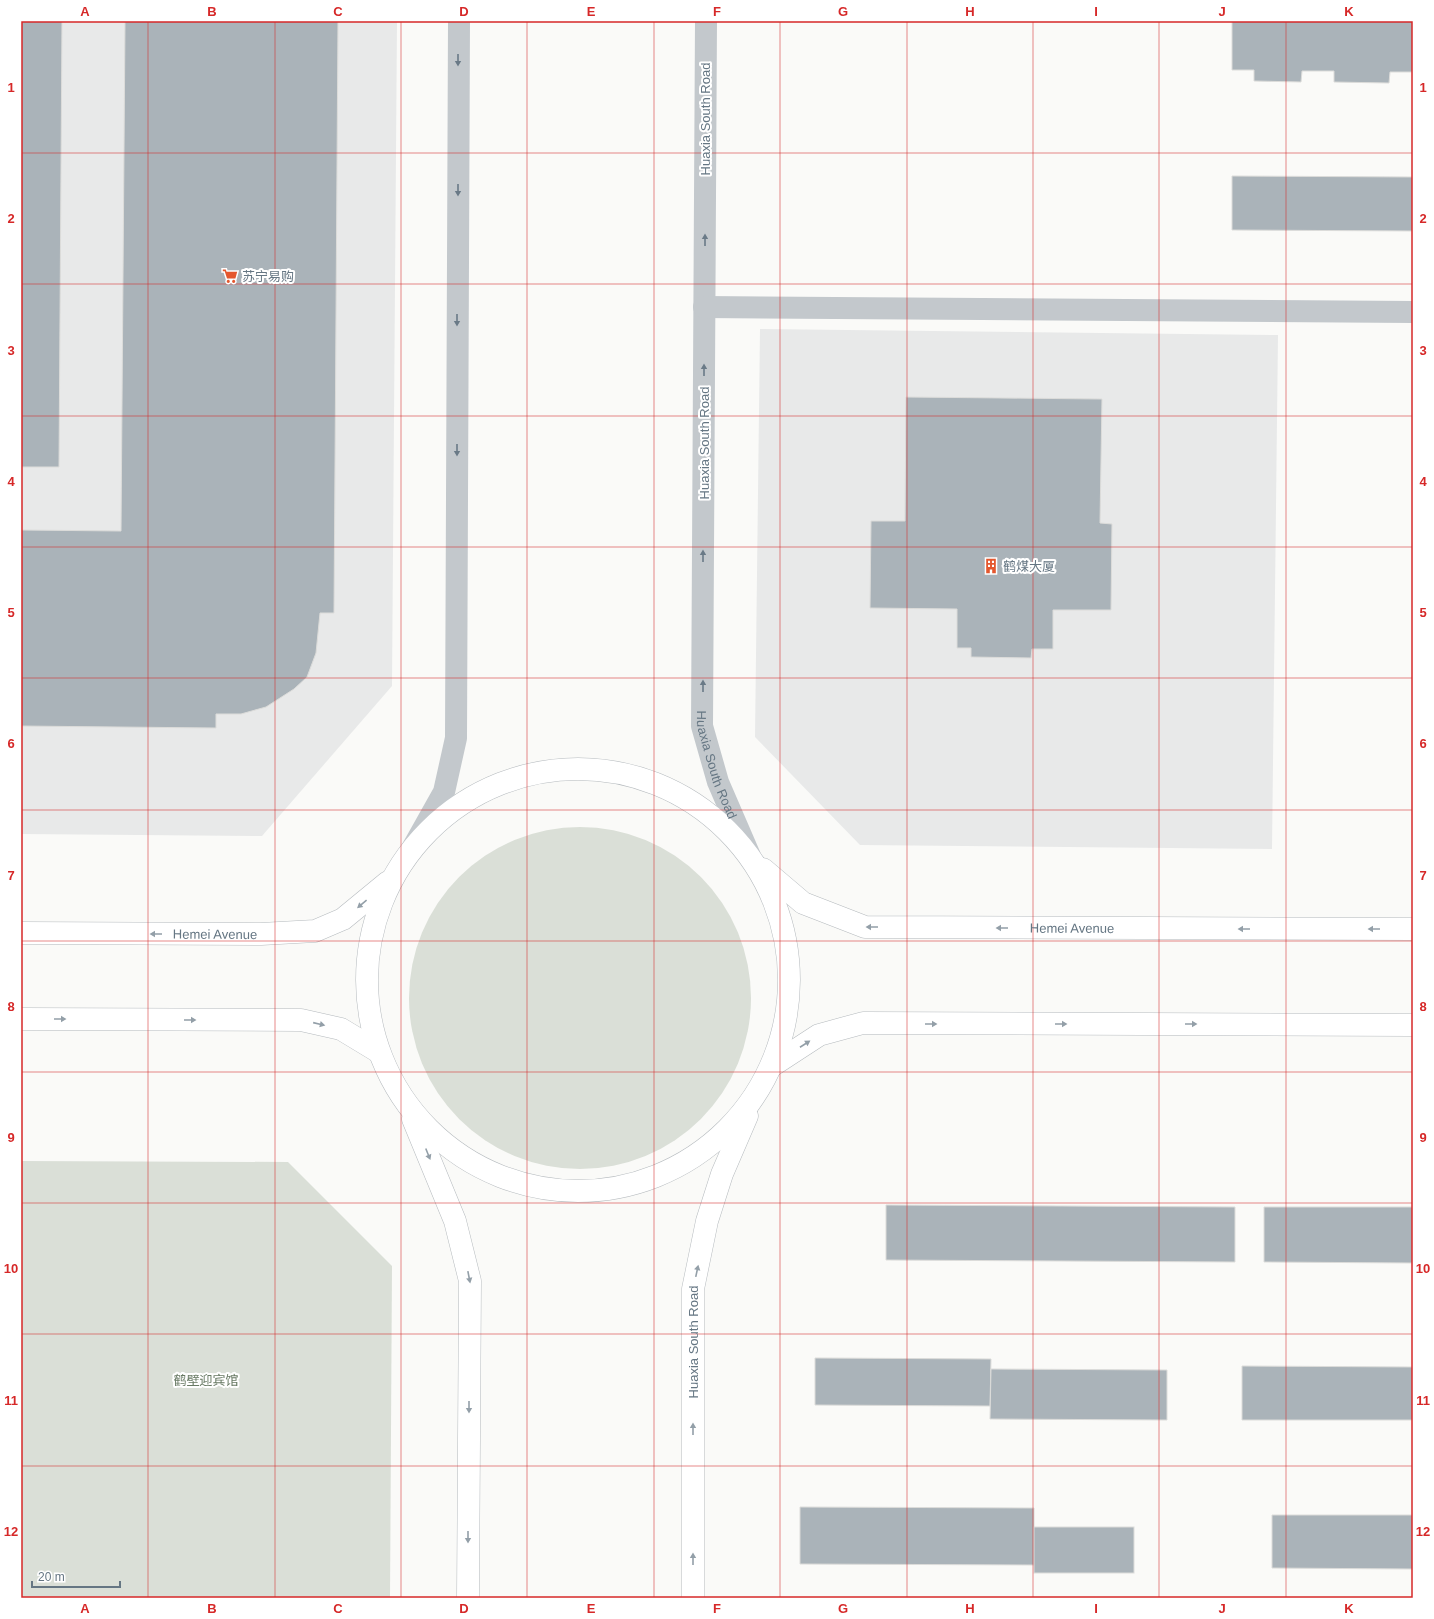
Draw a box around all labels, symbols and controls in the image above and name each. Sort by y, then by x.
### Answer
text: A [80,4,90,19]
text: B [207,4,217,19]
text: C [333,4,343,19]
text: D [459,4,469,19]
text: E [587,4,596,19]
text: F [713,4,721,19]
text: G [838,4,848,19]
text: H [965,4,975,19]
text: I [1094,4,1098,19]
text: J [1218,4,1226,19]
text: K [1344,4,1354,19]
one-way arrow [455,54,461,67]
street label: Huaxia South Road [698,63,713,175]
text: 1 [7,80,15,95]
text: 1 [1419,80,1427,95]
one-way arrow [455,184,461,197]
text: 2 [7,211,15,226]
text: 2 [1419,211,1427,226]
one-way arrow [702,233,708,246]
supermarket icon: 苏宁易购 [221,267,239,285]
place label: 苏宁易购 [242,269,294,284]
one-way arrow [454,314,460,327]
text: 3 [7,343,15,358]
text: 3 [1419,343,1427,358]
one-way arrow [701,363,707,376]
street label: Huaxia South Road [697,387,712,499]
one-way arrow [454,444,460,457]
text: 4 [7,474,15,489]
text: 4 [1419,474,1427,489]
one-way arrow [700,549,706,562]
building icon: 鹤煤大厦 [982,557,1000,575]
place label: 鹤煤大厦 [1003,559,1055,574]
text: 5 [7,605,15,620]
text: 5 [1419,605,1427,620]
one-way arrow [700,679,706,692]
street label: Huaxia South Road [694,711,740,821]
text: 6 [7,736,15,751]
text: 6 [1419,736,1427,751]
text: 7 [7,868,15,883]
text: 7 [1419,868,1427,883]
one-way arrow [356,899,367,908]
street label: Hemei Avenue [1030,921,1114,936]
one-way arrow [865,924,878,930]
one-way arrow [996,924,1008,931]
one-way arrow [1237,926,1250,932]
one-way arrow [1367,926,1380,932]
street label: Hemei Avenue [173,927,257,942]
one-way arrow [149,931,162,937]
text: 8 [7,999,15,1014]
text: 8 [1419,999,1427,1014]
one-way arrow [54,1016,67,1022]
one-way arrow [184,1016,196,1023]
one-way arrow [925,1021,938,1027]
one-way arrow [1055,1021,1068,1027]
one-way arrow [1185,1021,1198,1027]
one-way arrow [313,1022,326,1028]
one-way arrow [799,1040,811,1047]
text: 9 [7,1130,15,1145]
text: 9 [1419,1130,1427,1145]
one-way arrow [425,1149,431,1161]
text: 10 [4,1261,18,1276]
text: 10 [1416,1261,1430,1276]
one-way arrow [694,1265,700,1278]
one-way arrow [466,1271,472,1283]
street label: Huaxia South Road [686,1286,701,1398]
park label: 鹤壁迎宾馆 [173,1373,239,1388]
text: 11 [4,1393,18,1408]
text: 11 [1416,1393,1430,1408]
one-way arrow [466,1401,472,1414]
one-way arrow [690,1422,696,1435]
text: 12 [4,1524,18,1539]
text: 12 [1416,1524,1430,1539]
one-way arrow [465,1531,471,1544]
one-way arrow [690,1552,696,1565]
scale bar [32,1563,120,1589]
text: 20 m [38,1570,65,1584]
text: A [80,1601,90,1616]
text: B [207,1601,217,1616]
text: C [333,1601,343,1616]
text: D [459,1601,469,1616]
text: E [587,1601,596,1616]
text: F [713,1601,721,1616]
text: G [838,1601,848,1616]
text: H [965,1601,975,1616]
text: I [1094,1601,1098,1616]
text: J [1218,1601,1226,1616]
text: K [1344,1601,1354,1616]

